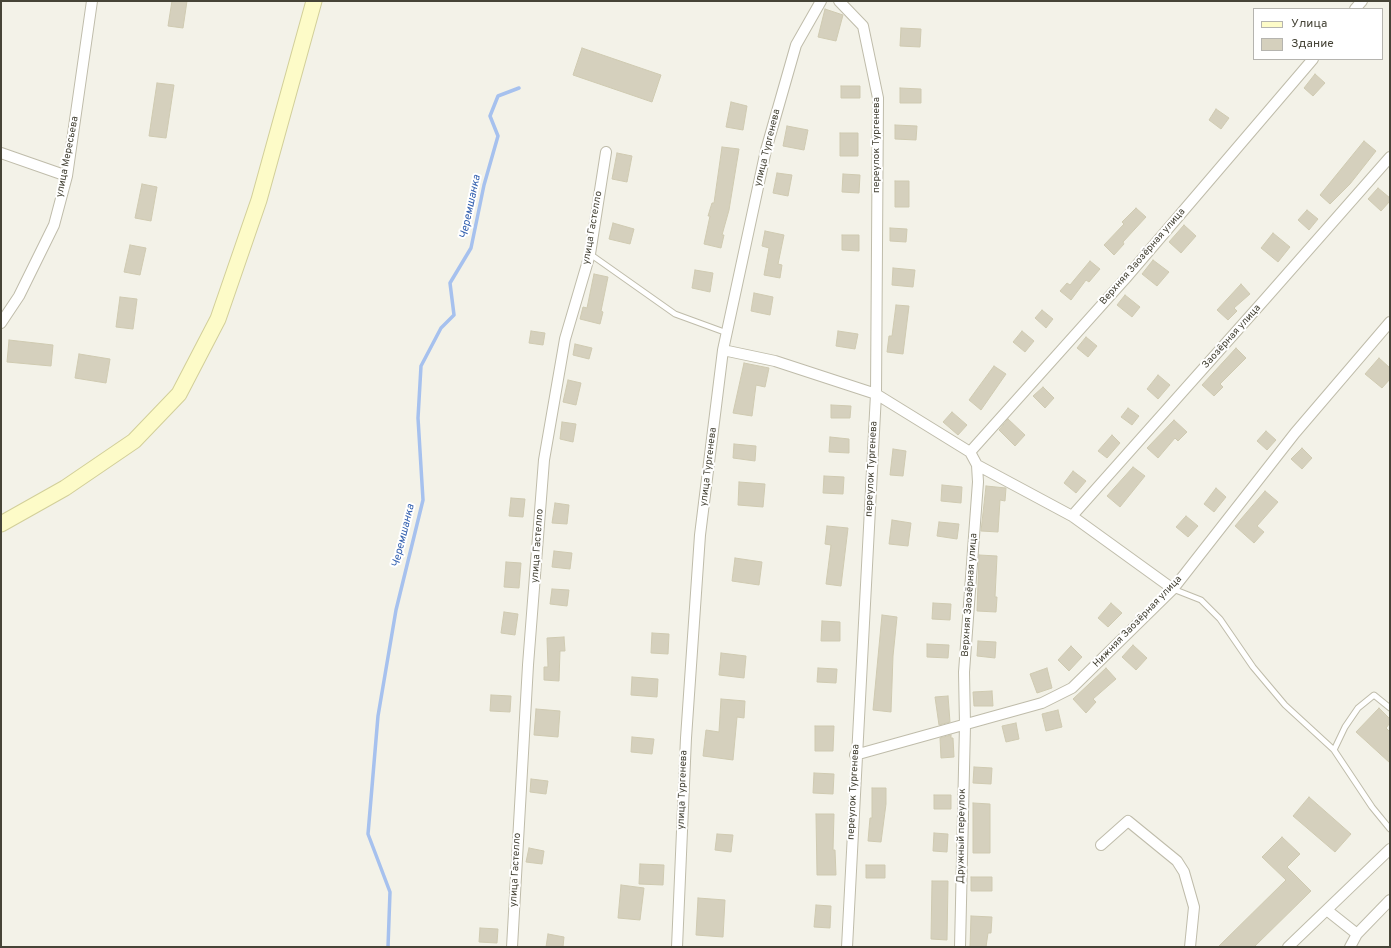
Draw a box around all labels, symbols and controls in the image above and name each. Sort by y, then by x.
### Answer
legend [1253,8,1383,60]
text: Улица [1291,16,1327,32]
text: Здание [1291,36,1334,52]
street label: переулок Тургенева [871,97,883,193]
street label: улица Тургенева [753,108,783,188]
street label: улица Мересьева [54,115,82,199]
water label: Черемшанка [458,174,484,240]
street label: улица Гастелло [581,190,605,266]
street label: Верхняя Заозёрная улица [1098,206,1188,308]
street label: Заозёрная улица [1200,303,1264,371]
street label: переулок Тургенева [863,421,881,517]
street label: улица Тургенева [698,427,720,507]
water label: Черемшанка [390,503,418,569]
street label: улица Гастелло [529,508,547,584]
street label: Верхняя Заозёрная улица [960,533,980,657]
street label: Нижняя Заозёрная улица [1091,574,1185,670]
street label: переулок Тургенева [845,744,863,840]
street label: улица Тургенева [676,750,690,830]
street label: Дружный переулок [955,788,969,884]
street label: улица Гастелло [508,832,524,908]

